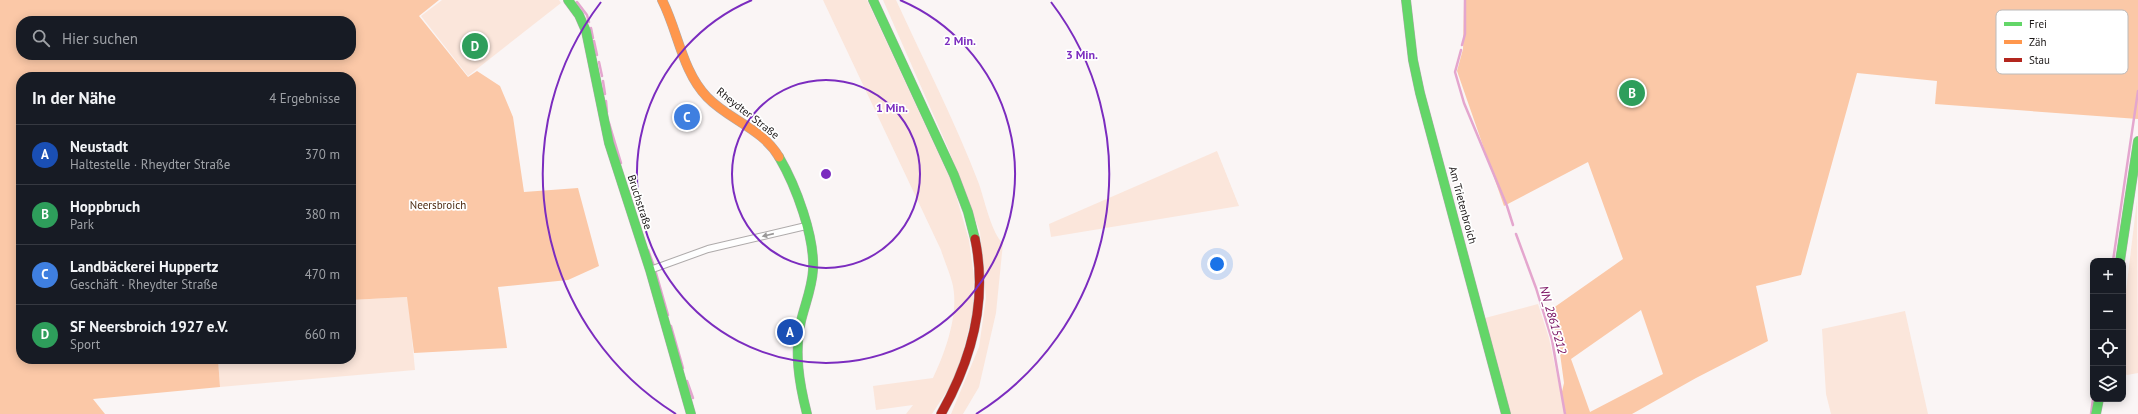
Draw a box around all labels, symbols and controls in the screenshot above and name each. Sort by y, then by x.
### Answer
legend [1996,10,2128,74]
search box [16,16,356,60]
text: Frei [2029,17,2047,31]
icon: search [30,27,52,49]
text: Hier suchen [62,29,138,48]
pin: D [462,31,488,61]
text: 2 Min. [944,33,976,48]
text: Zäh [2029,35,2046,49]
text: 3 Min. [1066,47,1098,62]
text: Stau [2029,53,2050,67]
pin: B [1619,78,1645,108]
street label: Rheydter Straße [714,84,782,142]
text: In der Nähe [32,87,116,109]
text: 4 Ergebnisse [269,90,340,107]
text: 1 Min. [876,100,908,115]
pin: C [674,102,700,132]
text: Neustadt [70,137,128,156]
text: A [41,146,49,163]
text: 370 m [305,146,340,163]
text: Haltestelle · Rheydter Straße [70,156,230,173]
street label: Am Trietenbroich [1446,165,1480,245]
centre of rings [819,167,833,181]
street label: Bruchstraße [625,173,656,232]
text: Hoppbruch [70,197,140,216]
park label: Neersbroich [410,198,466,212]
text: B [41,206,49,223]
text: 380 m [305,206,340,223]
text: Park [70,216,94,233]
one-way arrow [762,232,774,238]
your location [1207,254,1227,274]
text: Landbäckerei Huppertz [70,257,218,276]
map controls [2090,258,2126,402]
button: + [2090,258,2126,294]
text: C [41,266,49,283]
text: 470 m [305,266,340,283]
text: Geschäft · Rheydter Straße [70,276,218,293]
water label: NN_28615212 [1537,284,1571,356]
button: − [2090,294,2126,330]
text: SF Neersbroich 1927 e.V. [70,317,228,336]
pin: A [777,317,803,347]
text: D [41,326,49,343]
text: 660 m [305,326,340,343]
button: locate [2090,330,2126,366]
text: Sport [70,336,100,353]
button: layers [2090,366,2126,402]

